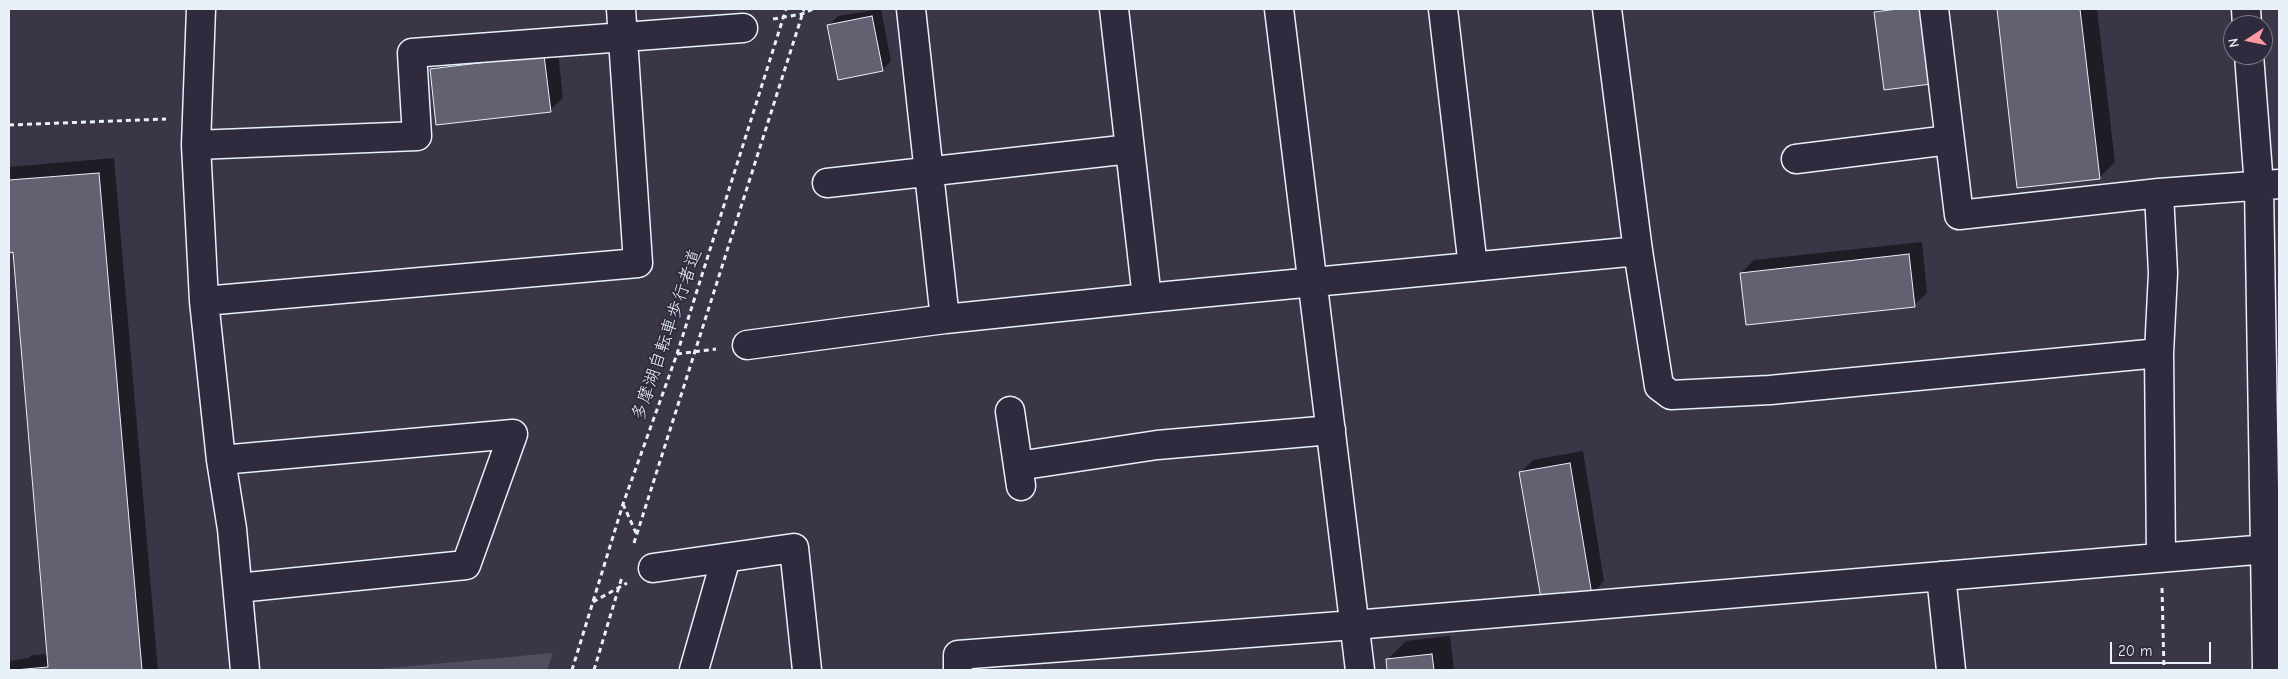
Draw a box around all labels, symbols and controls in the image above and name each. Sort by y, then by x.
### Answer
north arrow [2223,15,2273,65]
text: N [2225,37,2243,49]
street label: 多摩湖自転車歩行者道 [627,246,707,424]
scale bar [2113,632,2214,664]
text: 20 m [2118,642,2152,660]

